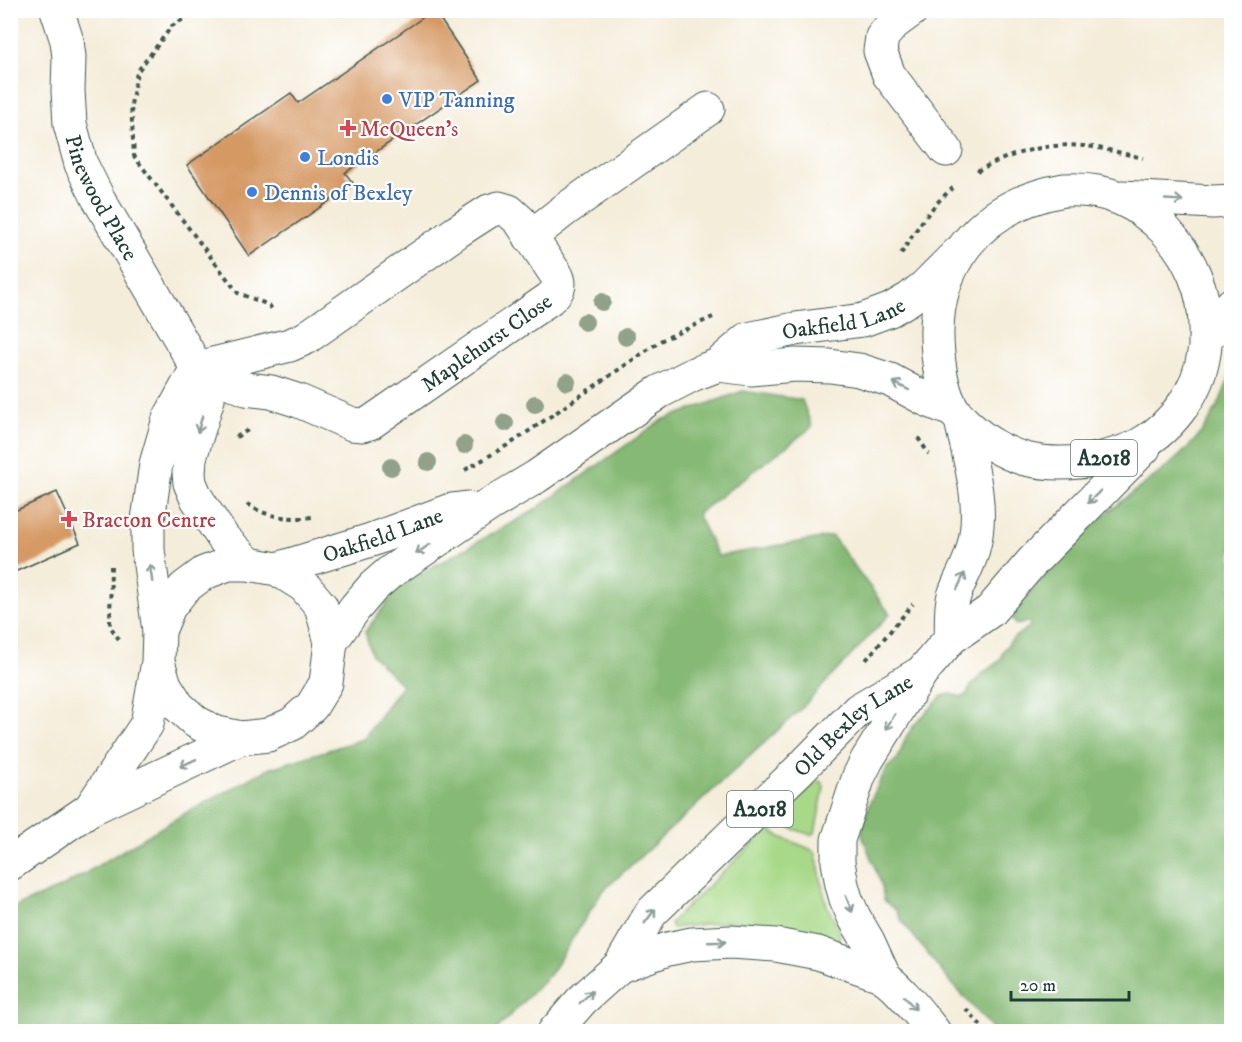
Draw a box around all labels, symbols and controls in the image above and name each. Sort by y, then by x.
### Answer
place label: VIP Tanning [398,87,515,114]
marker: VIP Tanning [380,92,394,106]
place label: McQueen's [360,116,458,143]
marker: McQueen's [341,121,355,135]
street label: Pinewood Place [59,132,143,266]
place label: Londis [317,145,379,172]
marker: Londis [298,150,312,164]
place label: Dennis of Bexley [264,180,413,207]
marker: Dennis of Bexley [245,185,259,199]
one-way arrow [1164,194,1184,205]
street label: Maplehurst Close [416,288,558,398]
street label: Oakfield Lane [780,292,910,346]
one-way arrow [893,380,910,392]
one-way arrow [194,414,205,433]
road number: A2018 [1071,440,1137,476]
one-way arrow [1086,490,1101,505]
street label: Oakfield Lane [320,502,447,569]
place label: Bracton Centre [82,507,216,534]
marker: Bracton Centre [60,510,78,528]
one-way arrow [415,544,432,556]
one-way arrow [146,564,157,583]
one-way arrow [955,573,967,591]
street label: Old Bexley Lane [788,669,918,783]
one-way arrow [883,714,896,731]
one-way arrow [180,757,198,769]
road number: A2018 [727,791,793,827]
one-way arrow [844,894,855,913]
one-way arrow [644,909,657,925]
one-way arrow [706,937,726,948]
scale bar [1011,964,1130,1002]
text: 20 m [1020,975,1056,997]
one-way arrow [578,990,593,1005]
one-way arrow [903,995,917,1010]

